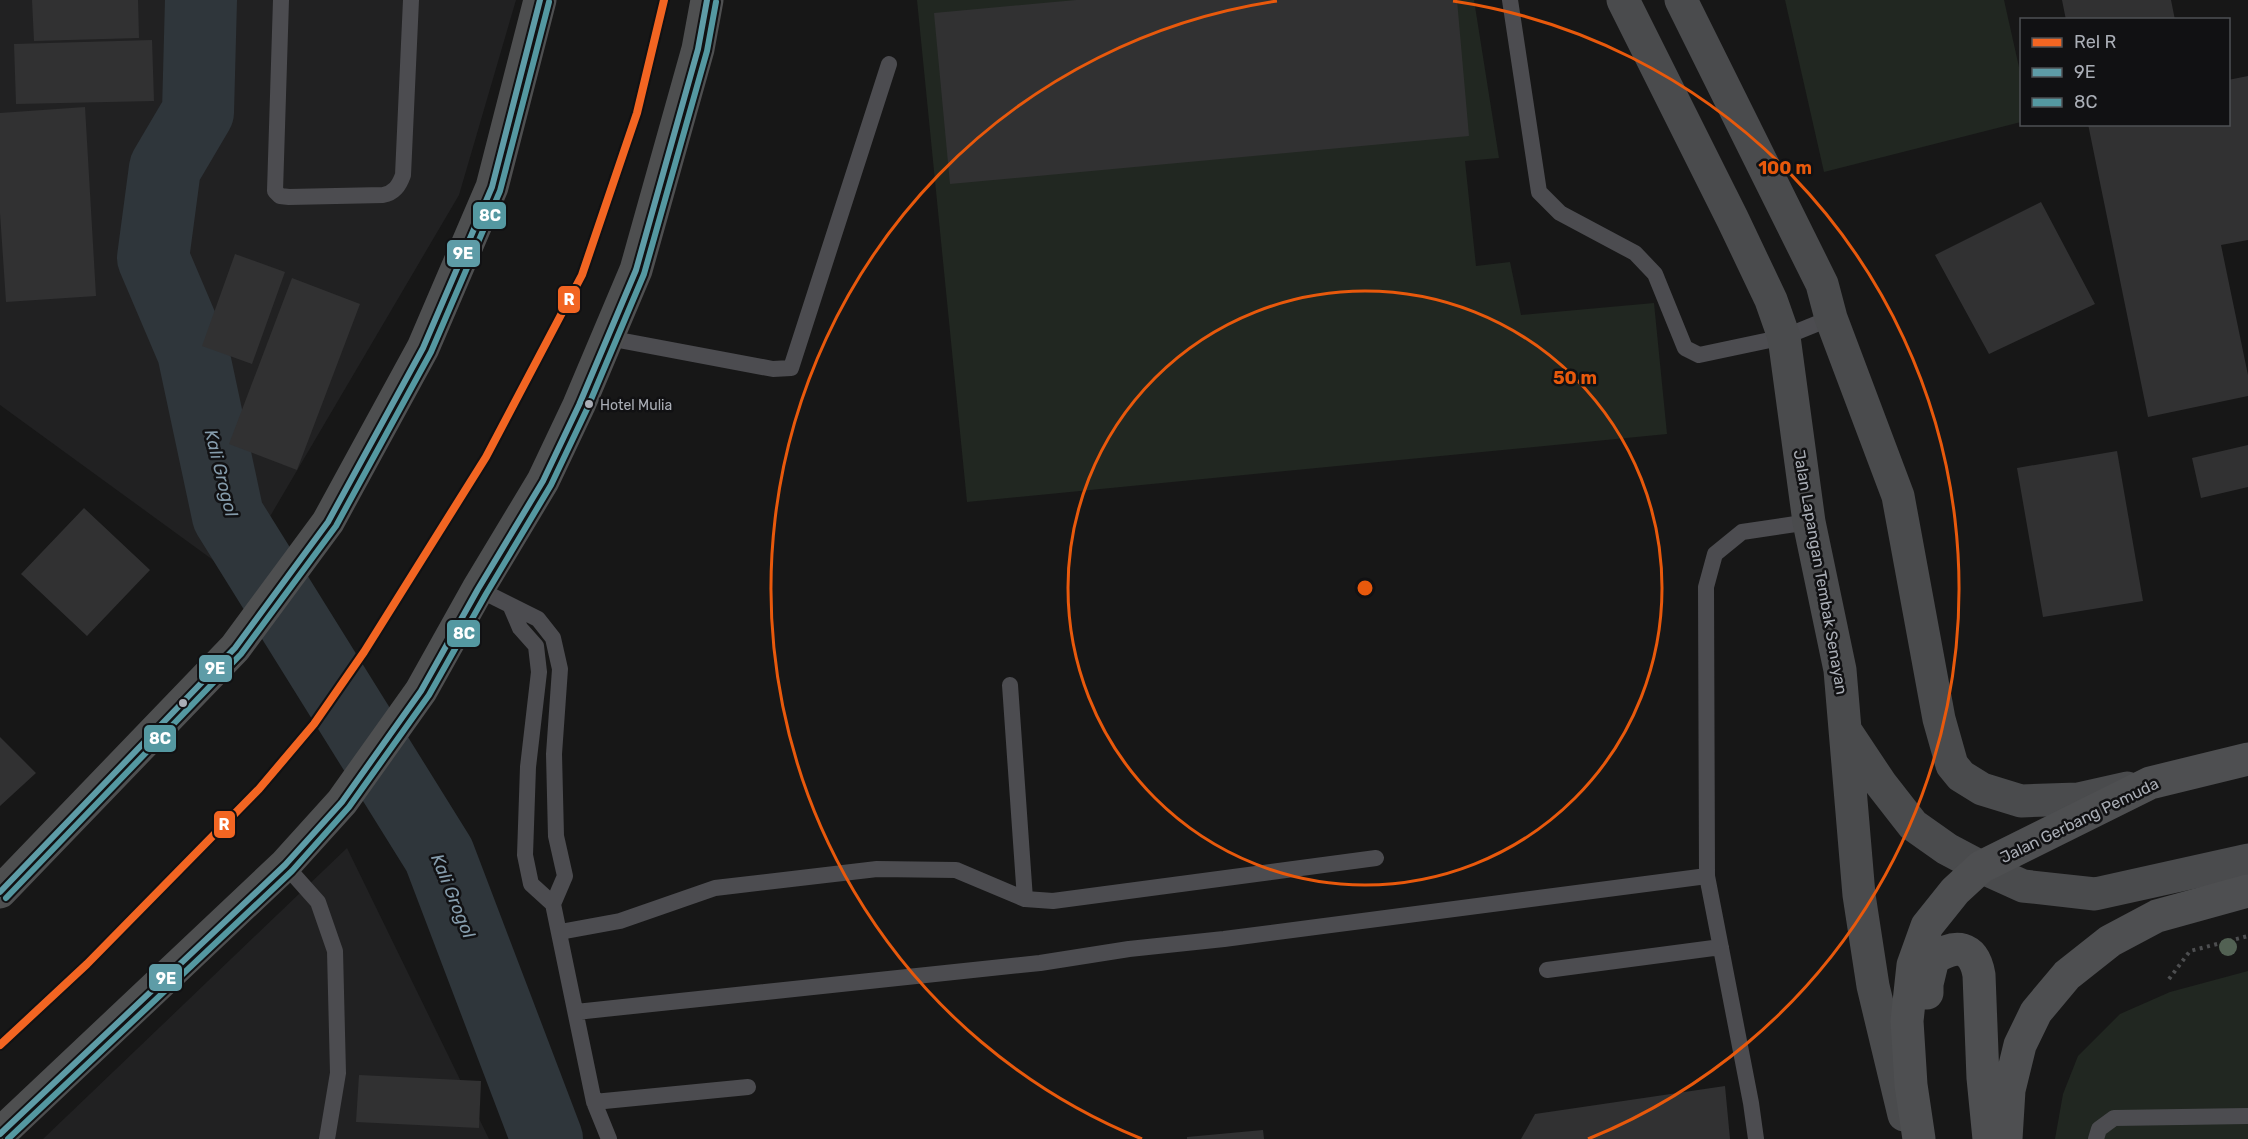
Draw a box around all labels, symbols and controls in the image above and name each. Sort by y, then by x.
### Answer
legend [2020,18,2230,126]
text: Rel R [2074,31,2117,53]
text: 9E [2074,61,2096,83]
text: 8C [2074,91,2097,113]
text: 100 m [1758,157,1812,179]
line badge: 8C [472,201,507,230]
text: 8C [479,206,501,225]
line badge: 9E [446,239,481,268]
text: 9E [453,244,473,263]
line badge: R [557,285,581,314]
text: R [563,290,575,309]
text: 50 m [1553,367,1597,389]
place label: Hotel Mulia [600,397,672,414]
marker: Hotel Mulia [583,398,595,410]
water label: Kali Grogol [200,427,243,519]
street label: Jalan Lapangan Tembak Senayan [1790,448,1851,696]
centre of rings [1355,578,1375,598]
line badge: 8C [446,619,481,648]
text: 8C [453,624,475,643]
line badge: 9E [198,654,233,683]
text: 9E [205,659,225,678]
unlabelled marker [177,697,189,709]
line badge: 8C [143,724,177,753]
text: 8C [149,729,171,748]
street label: Jalan Gerbang Pemuda [1997,774,2162,867]
line badge: R [213,810,236,839]
text: R [218,815,230,834]
water label: Kali Grogol [426,851,480,942]
line badge: 9E [148,963,183,992]
text: 9E [156,969,176,988]

